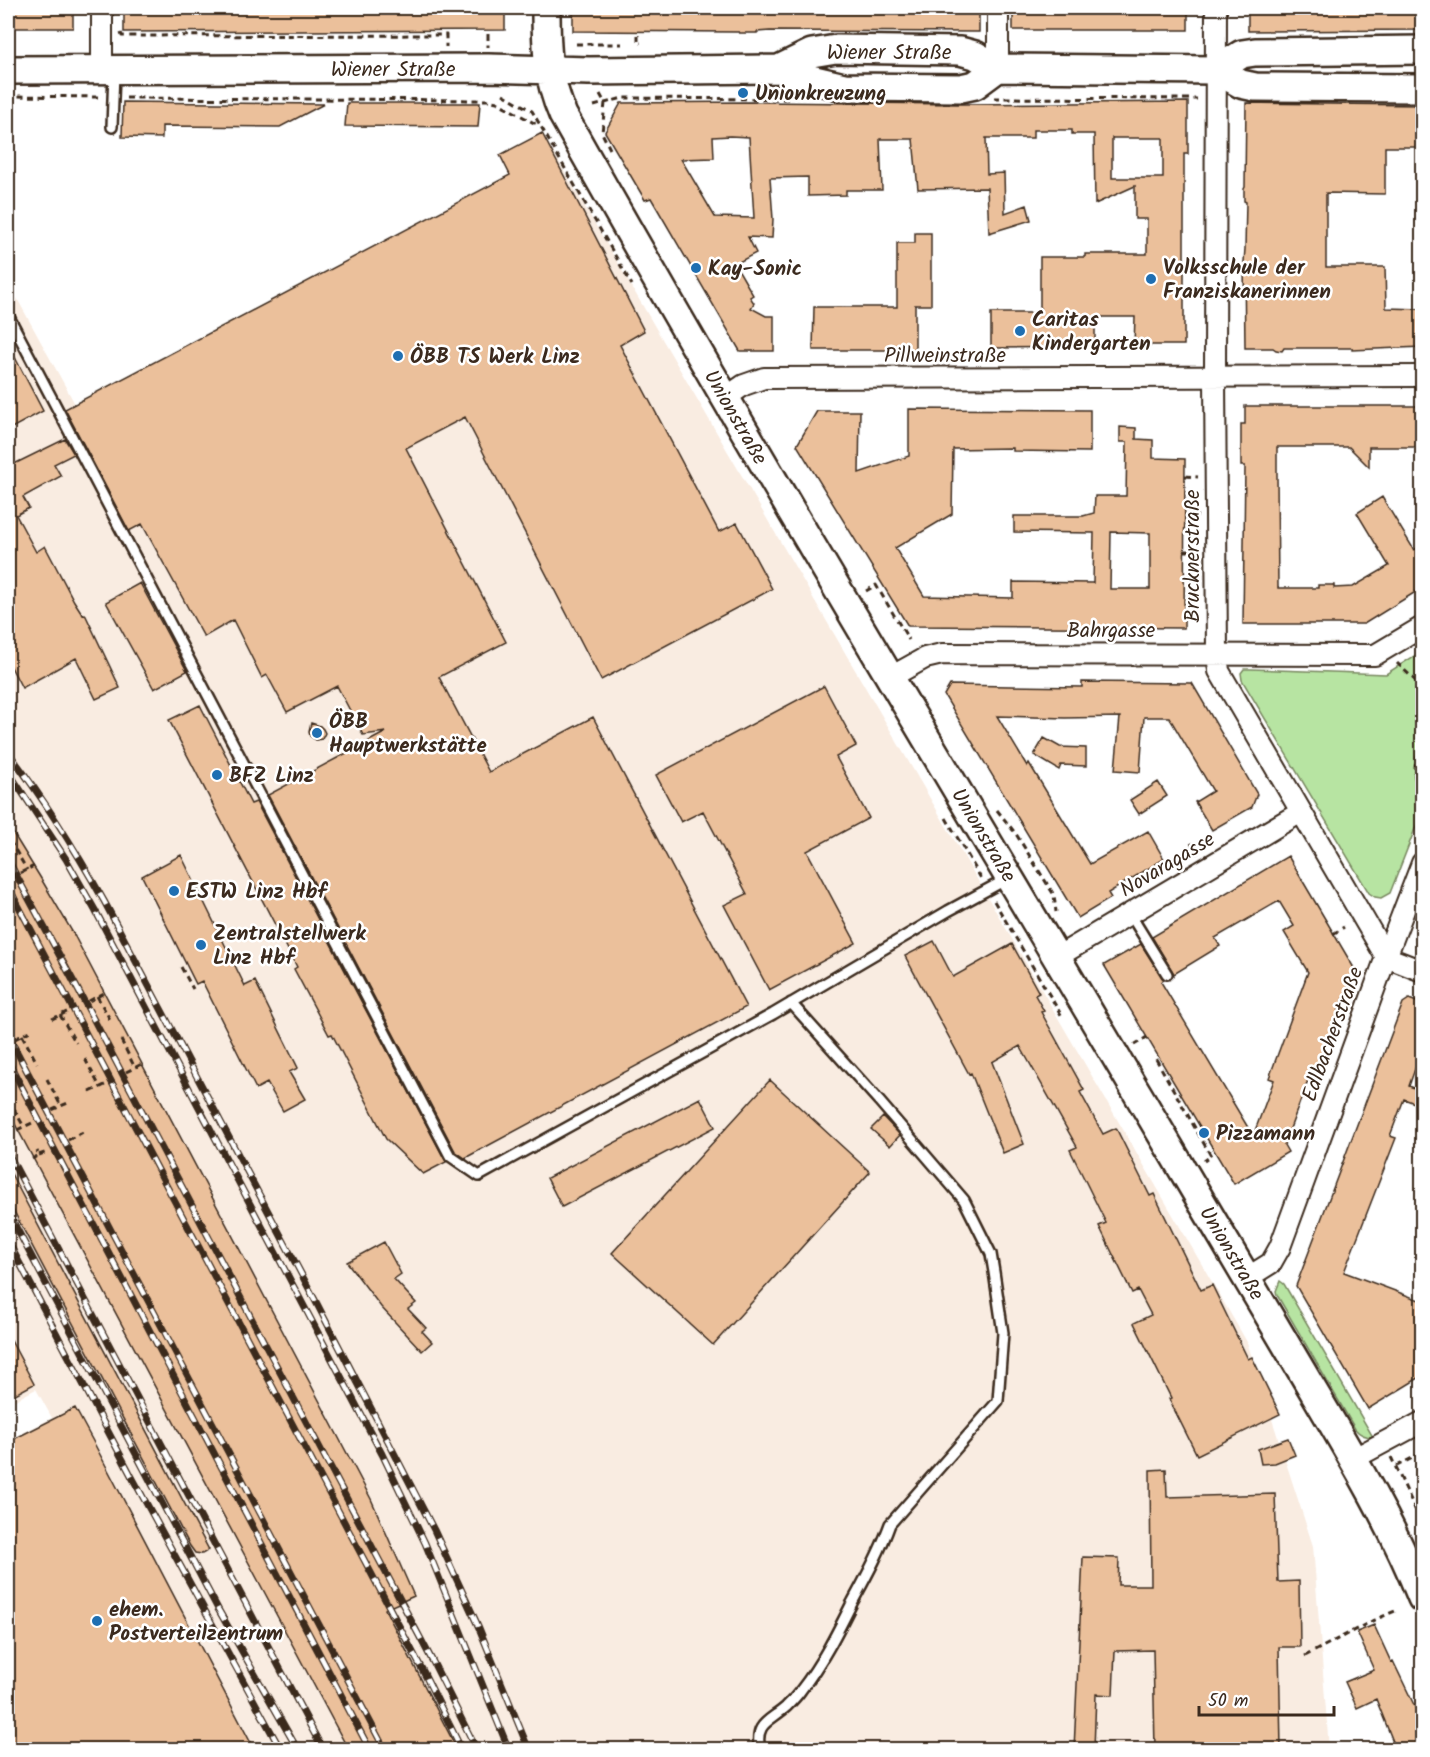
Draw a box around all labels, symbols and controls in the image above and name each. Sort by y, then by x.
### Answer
street label: Wiener Straße [827,37,952,70]
street label: Wiener Straße [331,54,456,87]
place label: Unionkreuzung [755,78,886,111]
marker: Unionkreuzung [736,86,750,100]
place label: Volksschule der Franziskanerinnen [1163,252,1331,309]
place label: Kay-Sonic [708,253,802,286]
marker: Kay-Sonic [689,261,703,275]
marker: Volksschule der Franziskanerinnen [1144,272,1158,286]
place label: Caritas Kindergarten [1032,304,1151,361]
marker: Caritas Kindergarten [1013,324,1027,338]
street label: Pillweinstraße [884,340,1007,373]
place label: ÖBB TS Werk Linz [410,341,580,374]
marker: ÖBB TS Werk Linz [391,349,405,363]
street label: Unionstraße [694,364,776,472]
street label: Brucknerstraße [1177,489,1210,622]
street label: Bahrgasse [1067,615,1156,648]
place label: ÖBB Hauptwerkstätte [329,706,487,763]
marker: ÖBB Hauptwerkstätte [310,726,324,740]
place label: BFZ Linz [229,760,314,793]
marker: BFZ Linz [210,768,224,782]
street label: Unionstraße [942,782,1024,890]
street label: Novaragasse [1114,823,1222,907]
place label: ESTW Linz Hbf [186,876,328,909]
marker: ESTW Linz Hbf [167,884,181,898]
place label: Zentralstellwerk Linz Hbf [213,918,366,975]
marker: Zentralstellwerk Linz Hbf [194,938,208,952]
street label: Edlbacherstraße [1294,962,1373,1107]
place label: Pizzamann [1216,1118,1315,1151]
marker: Pizzamann [1197,1126,1211,1140]
street label: Unionstraße [1190,1200,1272,1308]
place label: ehem. Postverteilzentrum [109,1594,283,1651]
marker: ehem. Postverteilzentrum [90,1614,104,1628]
scale bar [1199,1679,1334,1717]
text: 50 m [1208,1687,1248,1716]

